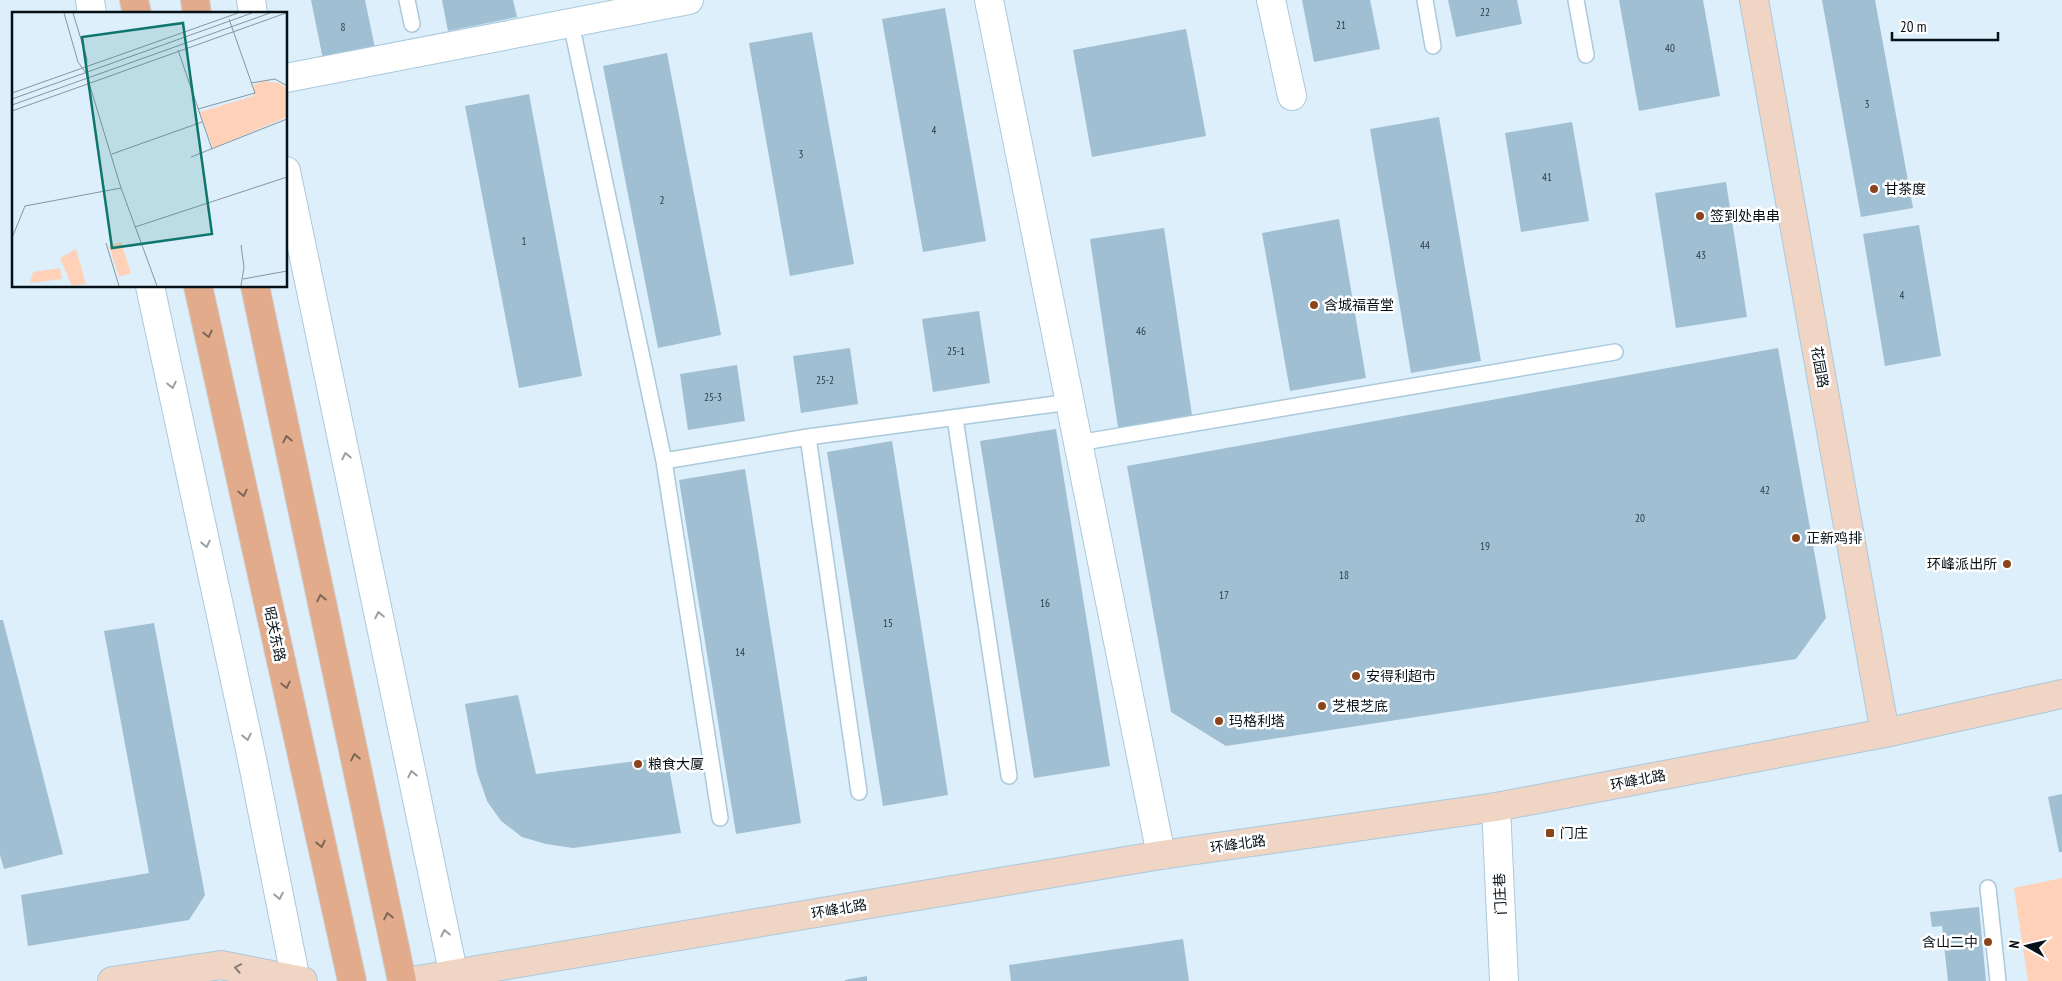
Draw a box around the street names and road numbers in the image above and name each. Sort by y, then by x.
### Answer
street label: 花园路 [1807,345,1833,389]
street label: 昭关东路 [260,605,290,663]
street label: 环峰北路 [1609,766,1667,794]
street label: 环峰北路 [1209,831,1267,857]
street label: 门庄巷 [1490,873,1510,915]
street label: 环峰北路 [810,895,868,923]

